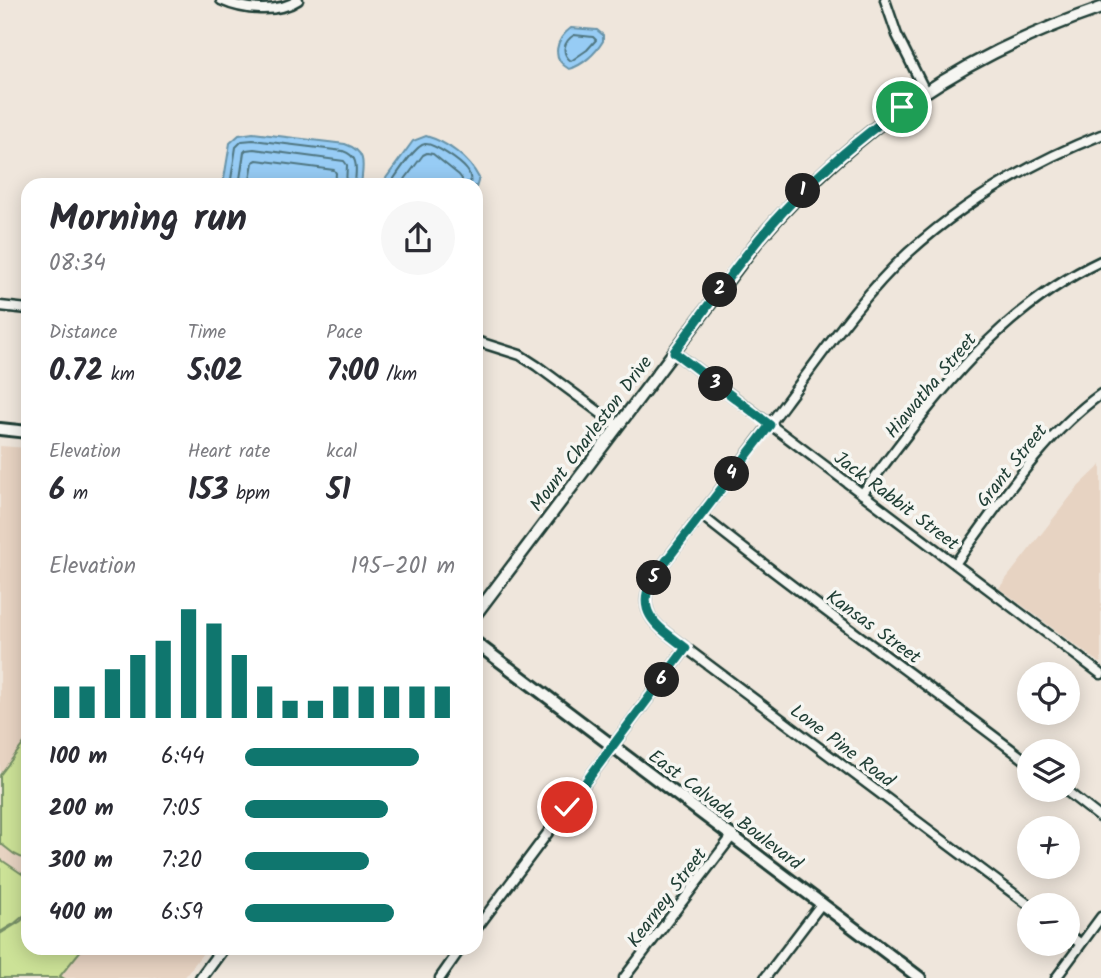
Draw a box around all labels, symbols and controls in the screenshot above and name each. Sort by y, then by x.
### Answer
pin [872,77,932,137]
icon: arrive [883,88,921,126]
pin: 1 [786,174,820,208]
text: 1 [800,175,805,205]
text: Morning run [49,190,247,250]
button: share [381,201,455,275]
text: 08:34 [49,246,106,282]
pin: 2 [702,272,738,308]
text: 2 [714,274,725,304]
text: Distance [49,318,117,348]
text: Time [188,318,226,348]
text: Pace [326,318,363,348]
street label: Hiawatha Street [878,326,985,446]
text: 0.72 [49,348,103,396]
text: 5:02 [188,348,243,396]
text: 7:00 [326,348,379,396]
street label: Mount Charleston Drive [523,349,661,519]
text: km [103,360,135,390]
text: /km [379,360,417,390]
pin: 3 [698,366,734,402]
text: 3 [710,368,721,398]
street label: Grant Street [969,417,1056,515]
text: Elevation [49,437,121,467]
text: Heart rate [188,437,270,467]
text: kcal [326,437,357,467]
street label: Jack Rabbit Street [827,444,965,559]
pin: 4 [714,456,750,491]
text: 4 [726,458,737,488]
text: 6 [49,467,65,515]
text: 153 [188,467,228,515]
text: 51 [326,467,351,515]
text: m [65,479,88,509]
text: bpm [228,479,270,509]
text: Elevation [49,549,136,585]
text: 195–201 m [351,549,455,585]
pin: 5 [636,560,672,596]
text: 5 [649,562,658,592]
street label: Kansas Street [819,583,927,673]
pin: 6 [644,662,680,698]
map controls [1017,662,1080,956]
button: locate [1017,662,1080,725]
text: 6 [656,664,667,694]
street label: Lone Pine Road [783,697,901,796]
text: 100 m [49,739,107,775]
text: 6:44 [161,739,205,775]
button: layers [1017,739,1080,802]
street label: East Calvada Boulevard [641,742,809,879]
pin [537,777,597,837]
icon: check [548,788,586,826]
text: 200 m [49,791,114,827]
text: 7:05 [161,791,201,827]
button: + [1017,816,1080,879]
street label: Kearney Street [620,841,716,955]
text: 300 m [49,843,113,879]
text: 7:20 [161,843,202,879]
button: − [1017,893,1080,956]
text: 400 m [49,895,113,931]
text: 6:59 [161,895,203,931]

